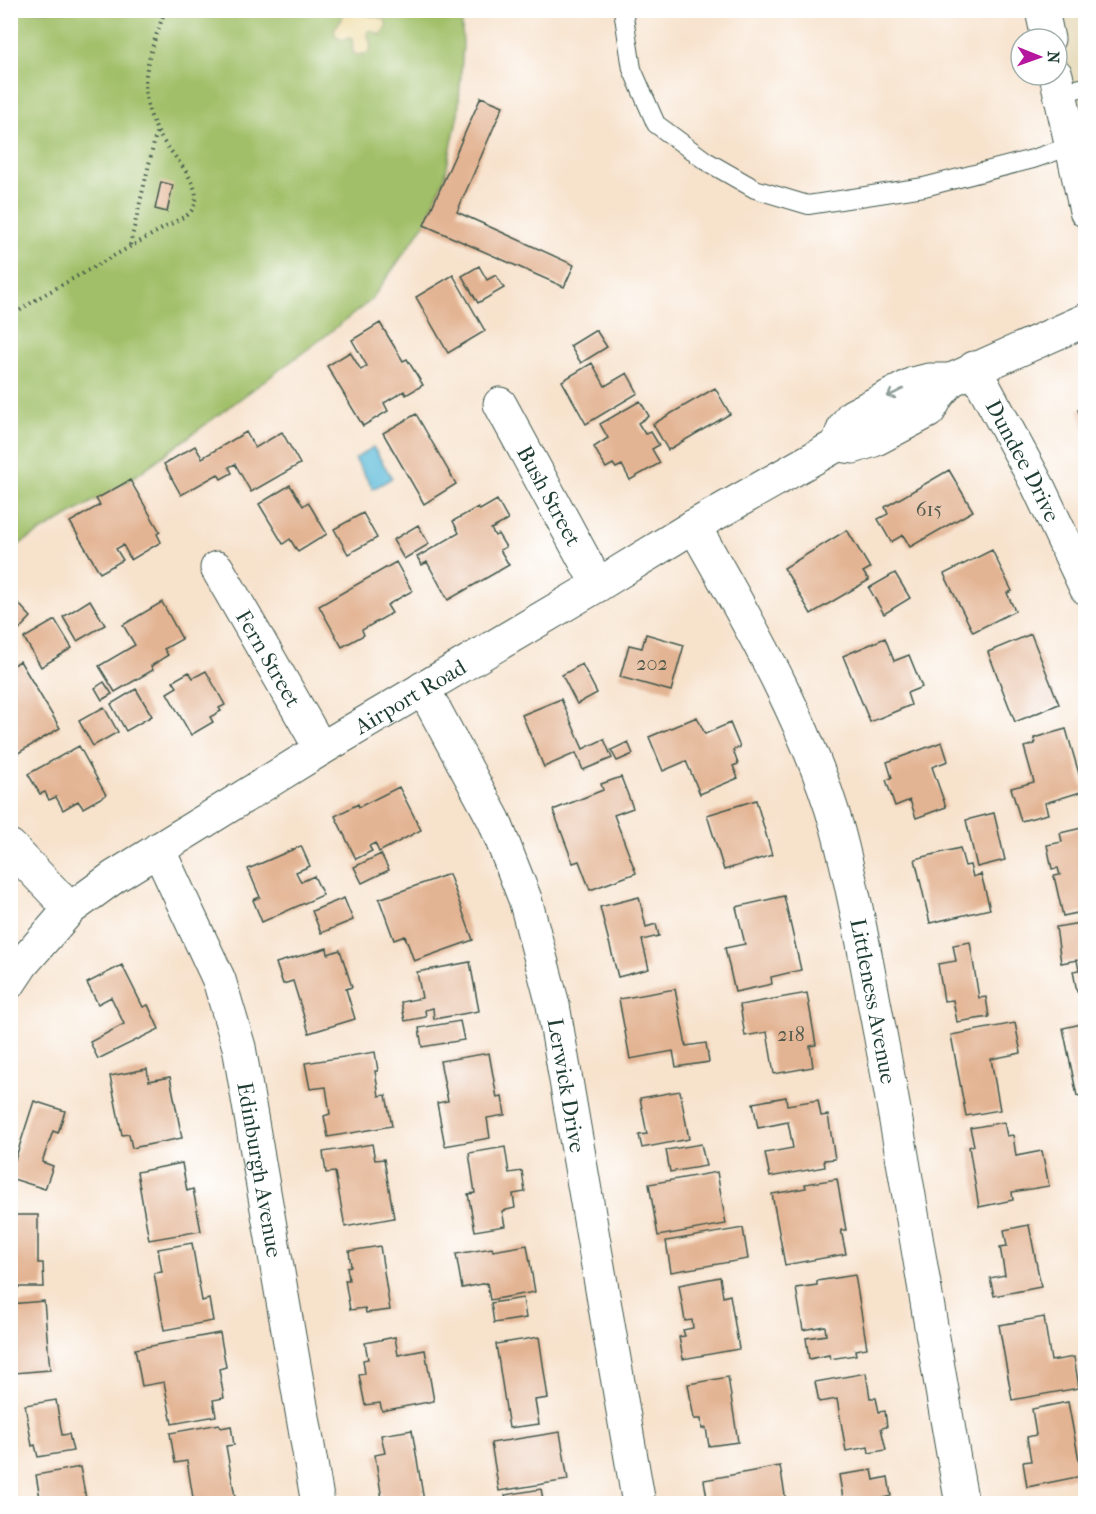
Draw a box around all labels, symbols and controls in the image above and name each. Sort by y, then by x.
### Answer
north arrow [1009,27,1069,87]
text: N [1044,51,1063,64]
one-way arrow [887,388,905,399]
street label: Dundee Drive [980,396,1065,526]
street label: Bush Street [511,441,586,551]
house number: 615 [916,498,942,521]
street label: Fern Street [230,606,306,712]
house number: 202 [636,652,668,675]
street label: Airport Road [349,654,472,741]
street label: Littleness Avenue [844,916,901,1086]
street label: Lerwick Drive [542,1016,590,1155]
house number: 218 [777,1023,805,1046]
street label: Edinburgh Avenue [231,1080,287,1260]

